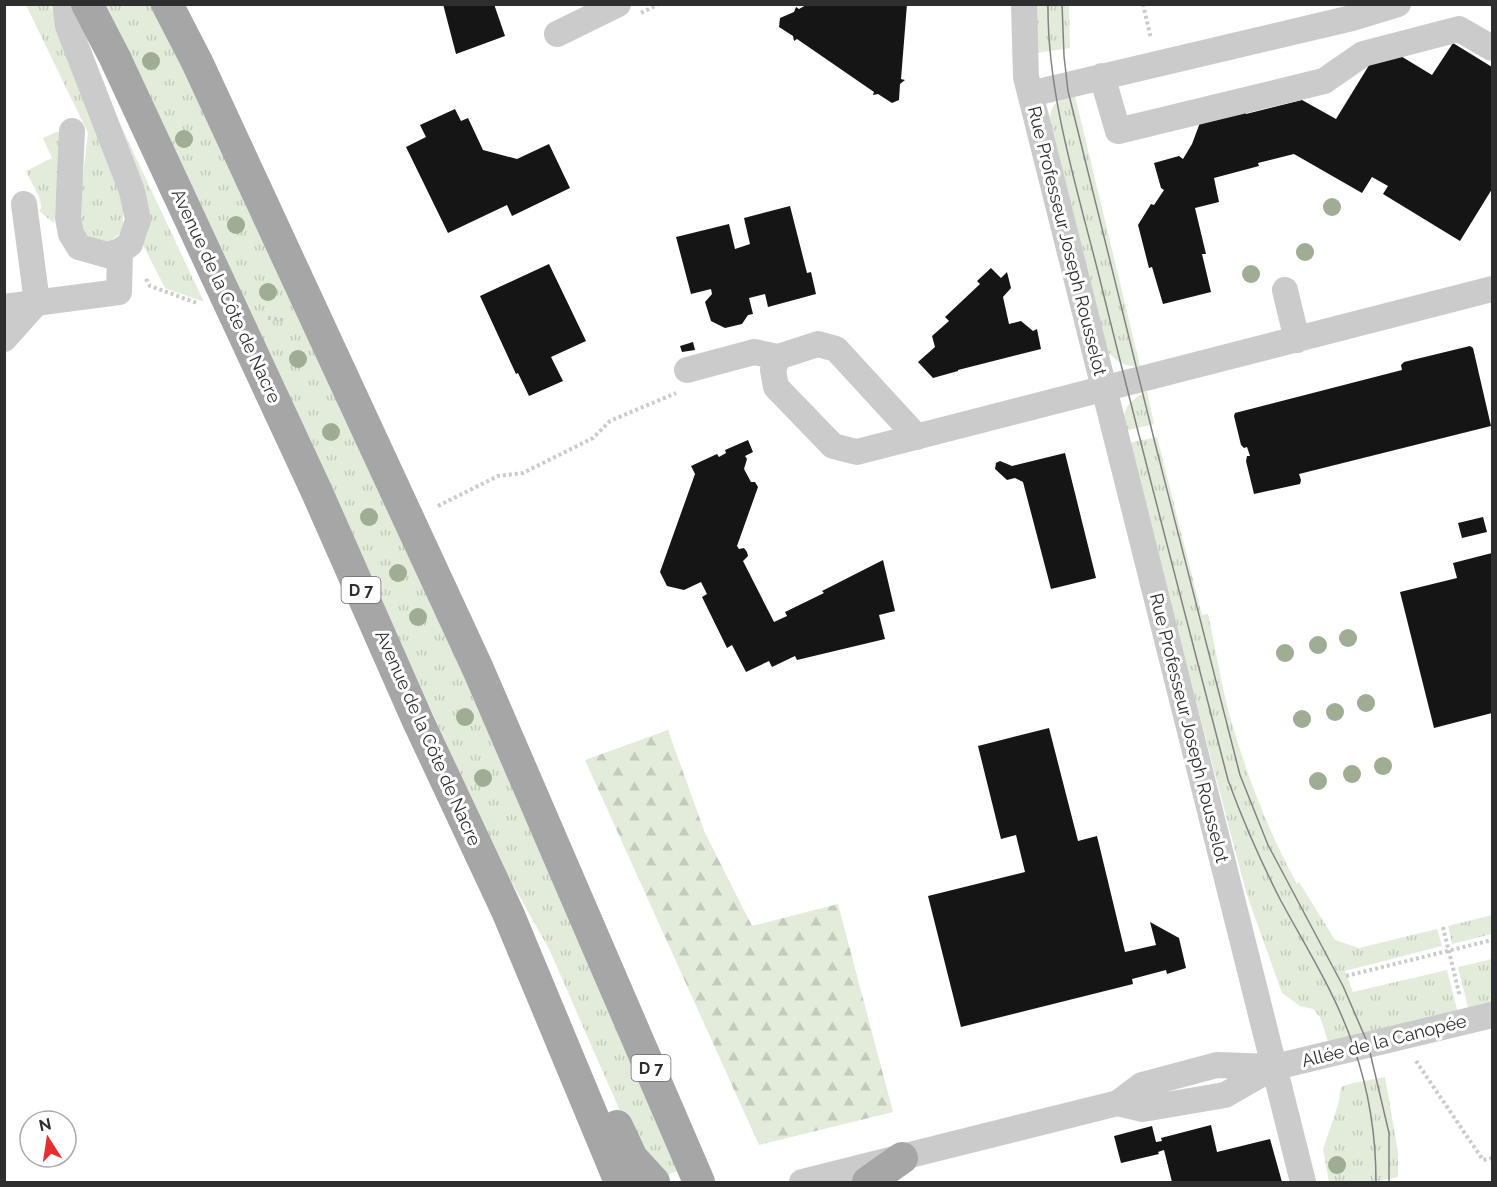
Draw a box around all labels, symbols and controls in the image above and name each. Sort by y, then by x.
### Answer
street label: Rue Professeur Joseph Rousselot [1024,104,1111,378]
street label: Avenue de la Côte de Nacre [168,185,286,407]
road number: D 7 [342,577,380,603]
street label: Rue Professeur Joseph Rousselot [1146,591,1233,865]
street label: Avenue de la Côte de Nacre [371,627,486,849]
street label: Allée de la Canopée [1299,1010,1469,1071]
road number: D 7 [632,1055,670,1081]
north arrow [18,1109,78,1169]
text: N [37,1114,53,1135]

